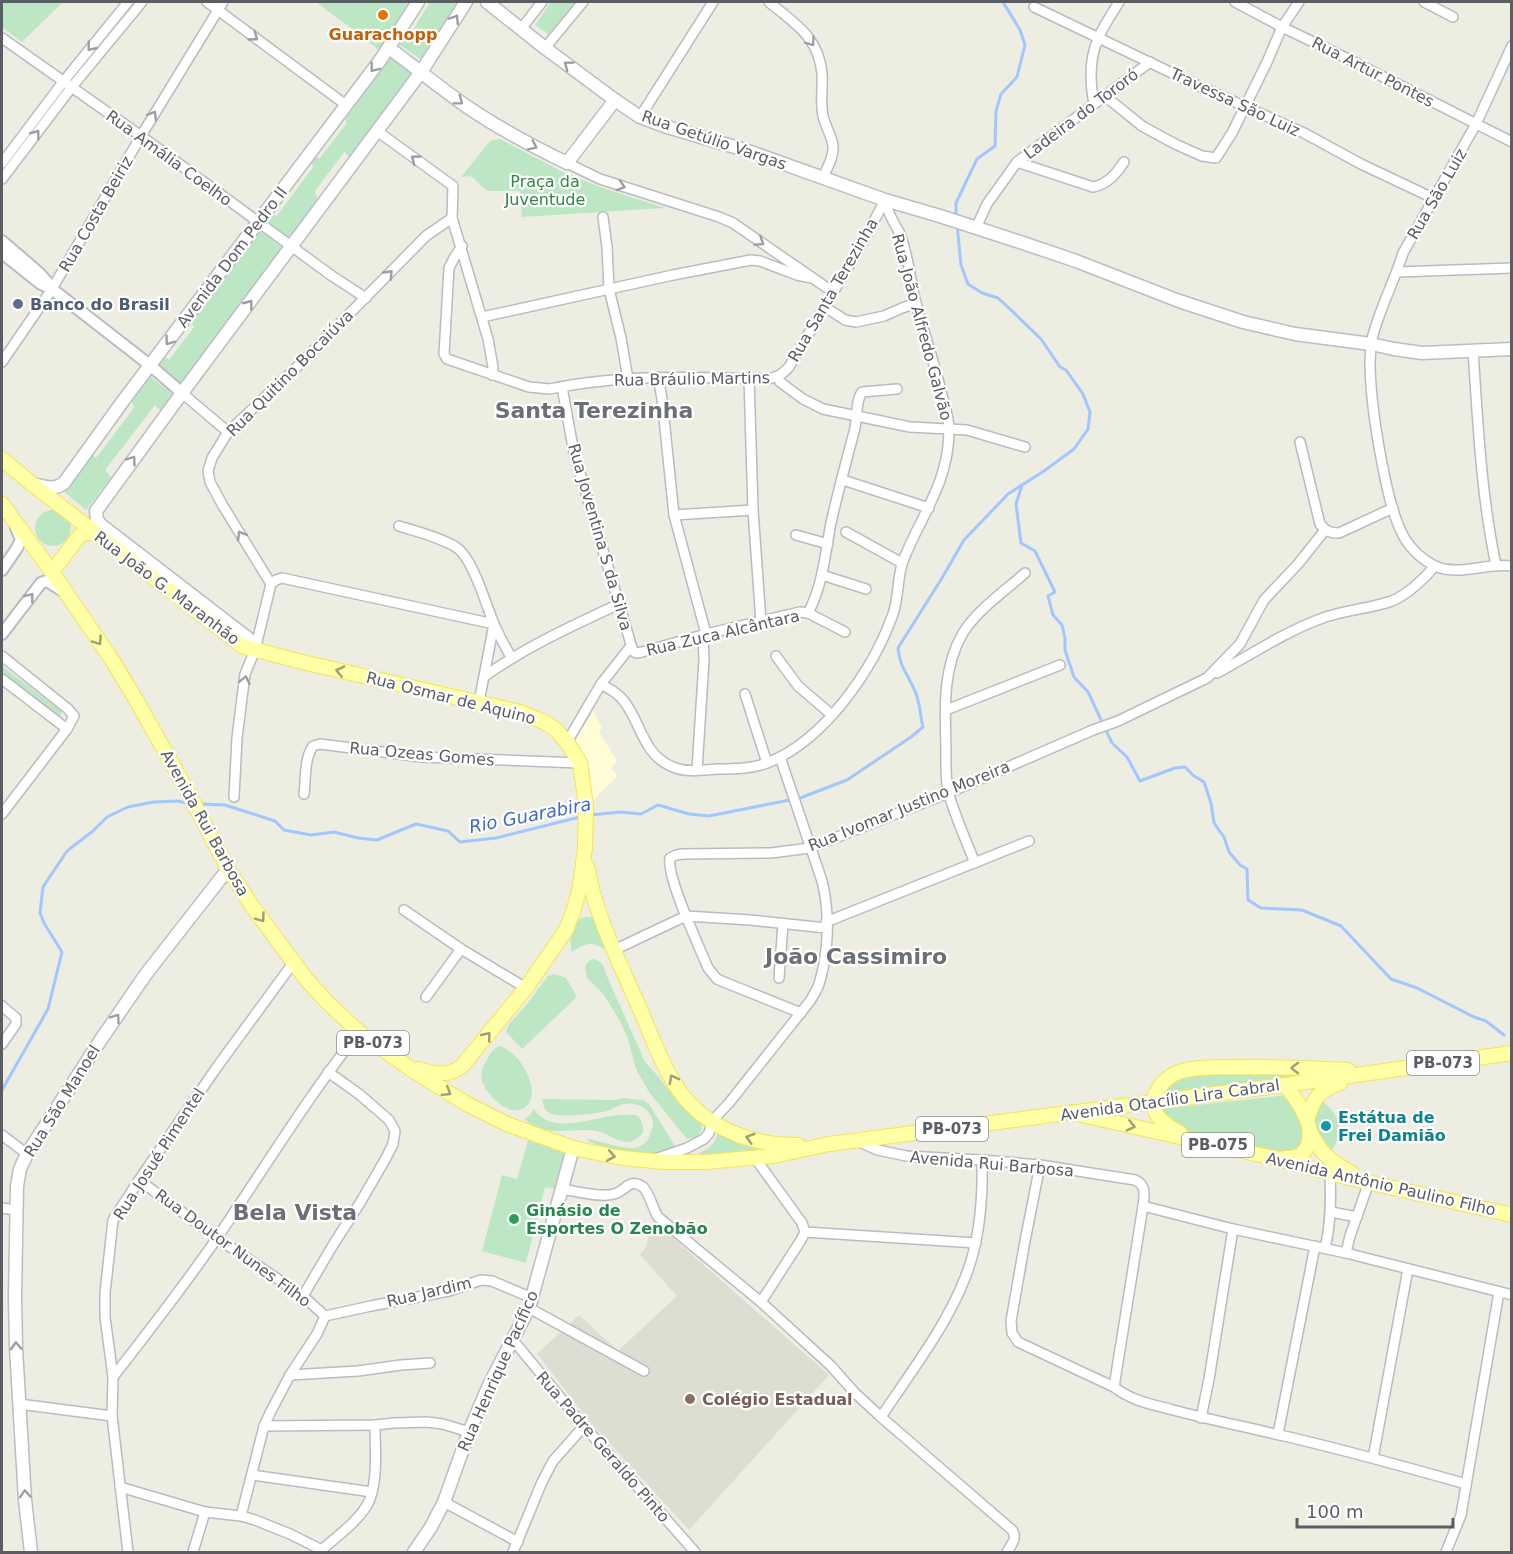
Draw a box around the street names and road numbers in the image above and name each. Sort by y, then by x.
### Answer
street label: Rua Artur Pontes [1309,33,1437,111]
street label: Travessa São Luiz [1166,63,1303,140]
street label: Ladeira do Tororó [1020,65,1142,163]
street label: Rua Amália Coelho [102,106,236,210]
street label: Rua Getúlio Vargas [639,106,789,174]
street label: Rua São Luiz [1403,145,1471,243]
street label: Rua Costa Beiriz [55,153,137,275]
street label: Avenida Dom Pedro II [173,183,291,331]
street label: Rua Santa Terezinha [784,215,882,365]
street label: Rua João Alfredo Galvão [888,232,956,422]
street label: Rua Quitino Bocaiúva [223,306,357,440]
street label: Rua Bráulio Martins [614,368,770,390]
street label: Rua Joventina S da Silva [564,441,636,633]
street label: Rua João G. Maranhão [91,527,243,649]
street label: Rua Zuca Alcântara [644,606,802,660]
street label: Rua Osmar de Aquino [364,668,538,728]
street label: Rua Ozeas Gomes [349,738,495,770]
street label: Avenida Rui Barbosa [157,746,253,900]
street label: Rua Ivomar Justino Moreira [805,757,1013,855]
road number: PB-073 [337,1031,409,1055]
street label: Rua São Manoel [20,1042,104,1160]
road number: PB-073 [1407,1051,1479,1075]
street label: Avenida Otacílio Lira Cabral [1059,1075,1281,1125]
street label: Rua Josué Pimentel [109,1085,209,1223]
road number: PB-073 [916,1117,988,1141]
road number: PB-075 [1182,1133,1254,1157]
street label: Avenida Rui Barbosa [909,1147,1075,1181]
street label: Avenida Antônio Paulino Filho [1264,1148,1498,1220]
street label: Rua Doutor Nunes Filho [151,1185,315,1311]
street label: Rua Jardim [385,1273,473,1311]
street label: Rua Henrique Pacífico [454,1288,542,1454]
street label: Rua Padre Geraldo Pinto [532,1368,674,1526]

